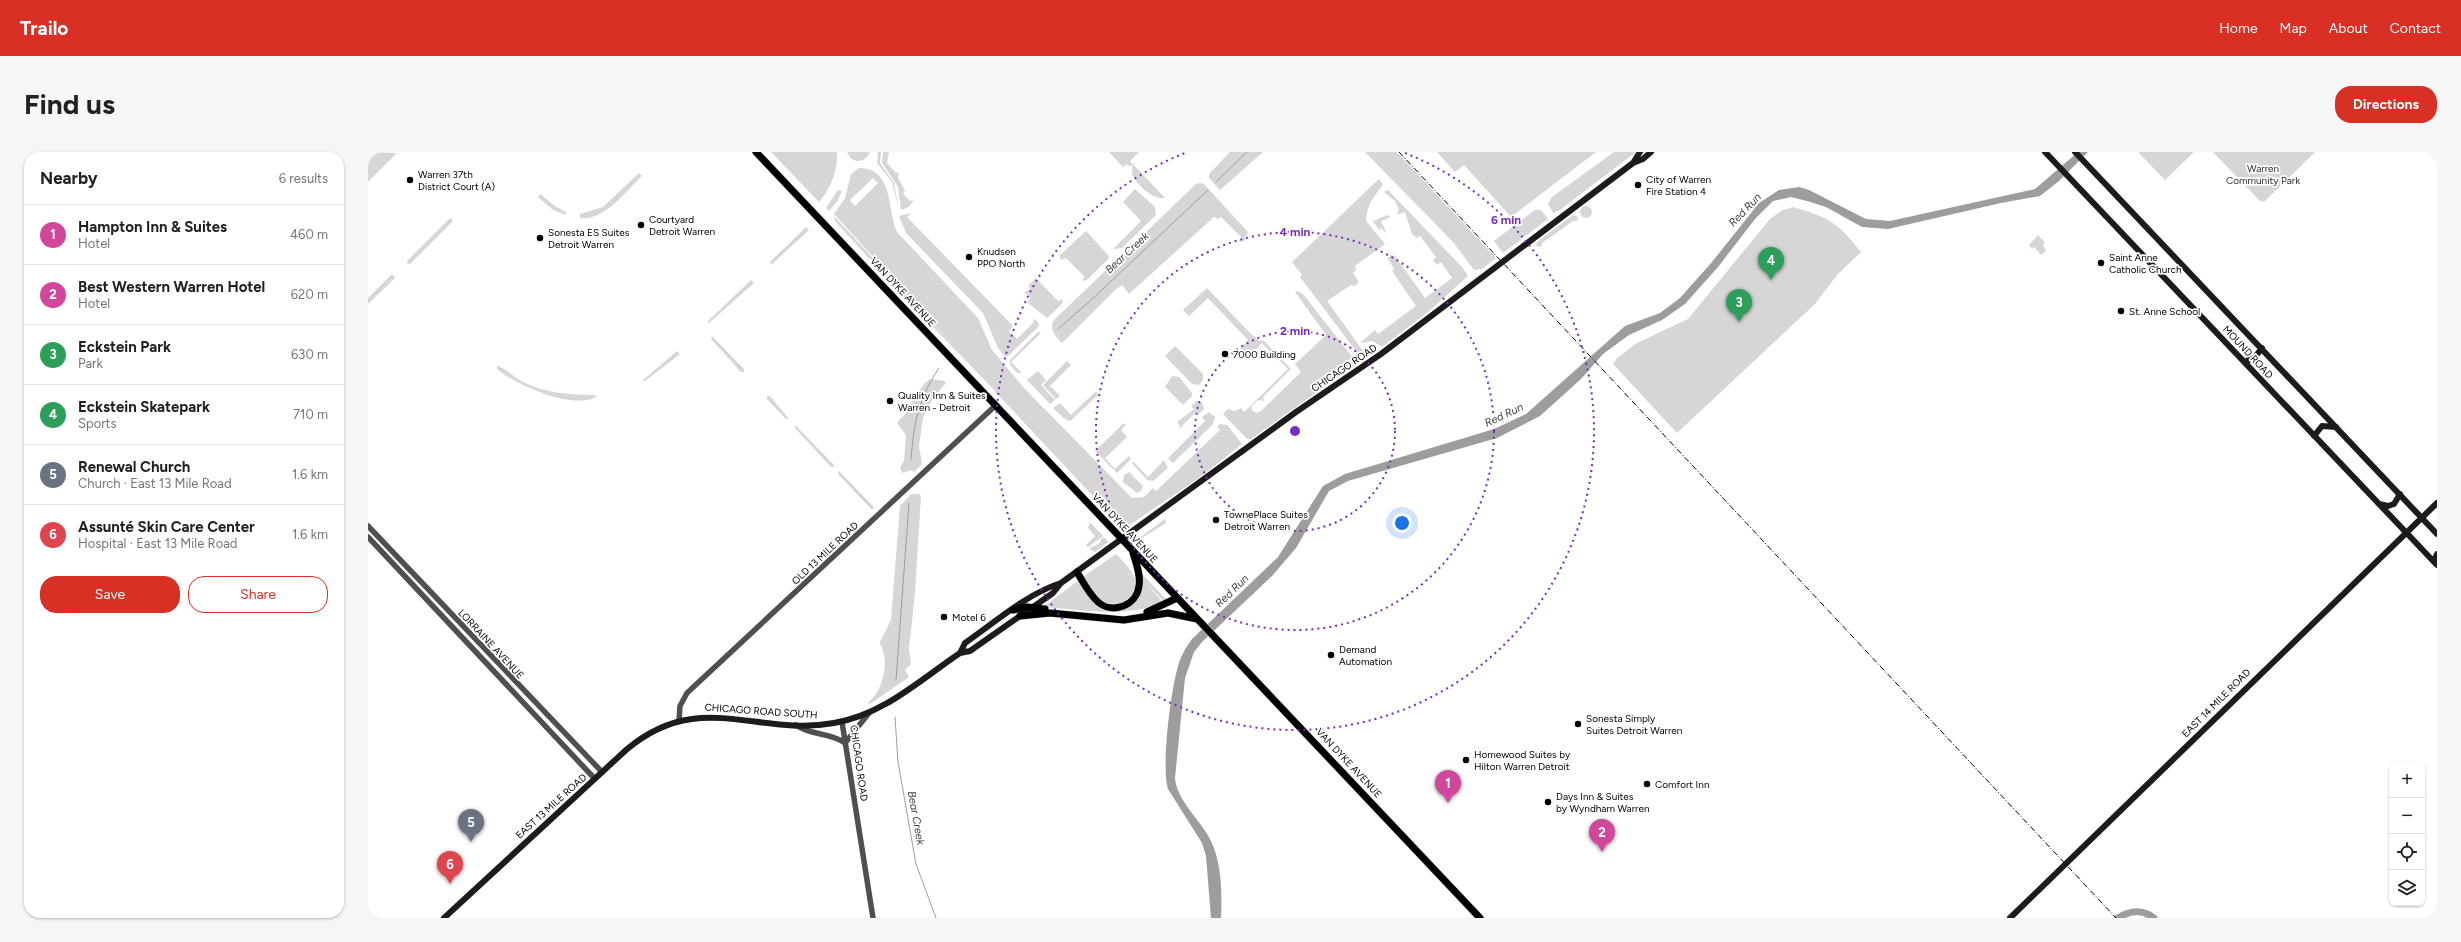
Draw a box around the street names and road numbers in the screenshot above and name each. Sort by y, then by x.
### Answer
street label: VAN DYKE AVENUE [867,254,939,330]
street label: MOUND ROAD [2220,323,2276,381]
street label: CHICAGO ROAD [1309,341,1380,395]
street label: VAN DYKE AVENUE [1089,490,1161,566]
street label: OLD 13 MILE ROAD [789,519,861,587]
street label: LORRAINE AVENUE [455,606,527,682]
street label: EAST 14 MILE ROAD [2179,666,2253,740]
street label: CHICAGO ROAD SOUTH [704,701,818,721]
street label: CHICAGO ROAD [847,724,871,802]
street label: VAN DYKE AVENUE [1313,725,1385,801]
street label: EAST 13 MILE ROAD [513,771,589,841]

